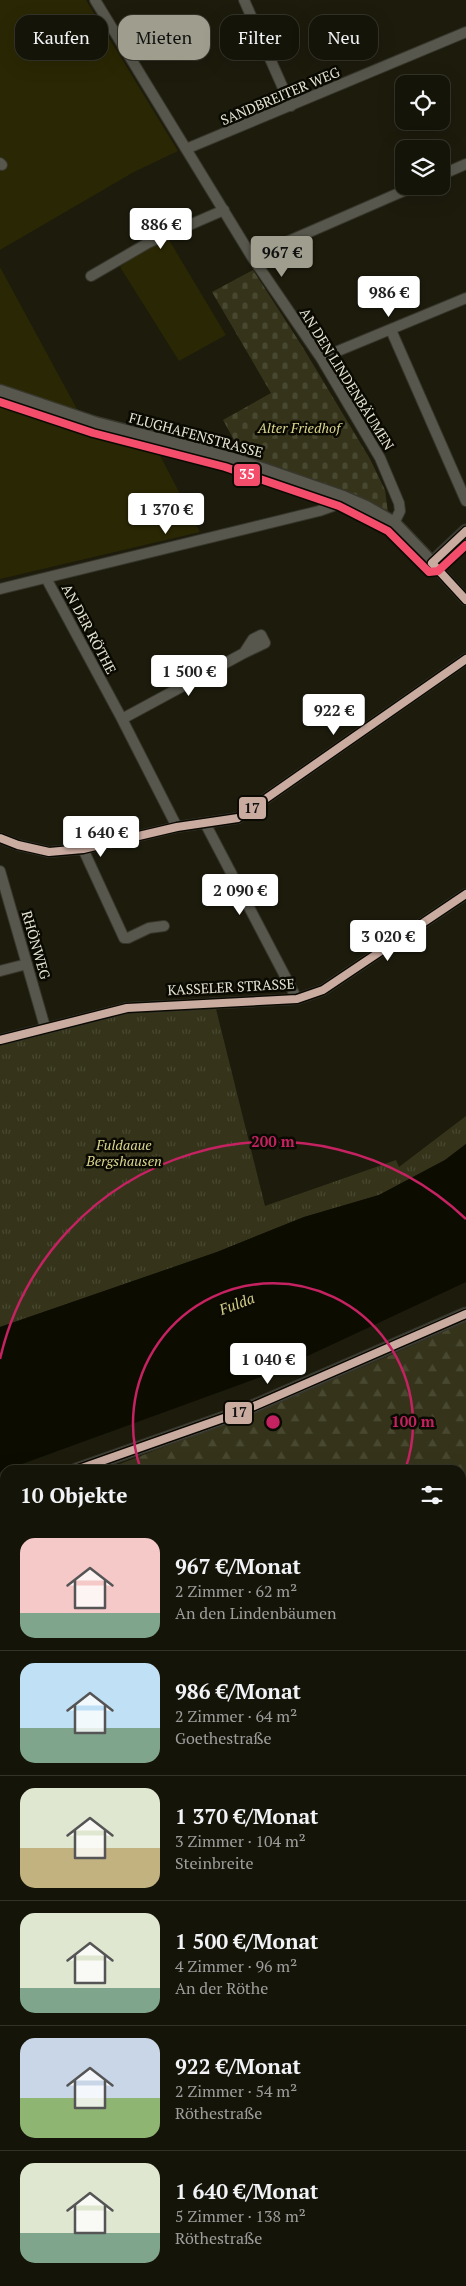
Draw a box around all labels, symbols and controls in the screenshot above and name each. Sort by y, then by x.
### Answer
chip: Kaufen [15,15,108,60]
chip: Mieten [118,15,210,60]
chip: Filter [220,15,299,60]
chip: Neu [309,15,378,60]
street label: SANDBREITER WEG [217,62,343,129]
map controls [395,75,450,195]
button: locate [395,75,450,130]
button: layers [395,140,450,195]
pin: 886 € [126,208,196,250]
text: 886 € [141,213,181,235]
pin: 967 € [247,236,317,278]
text: 967 € [262,241,302,263]
pin: 986 € [354,276,424,318]
text: 986 € [369,281,409,303]
street label: AN DEN LINDENBÄUMEN [296,304,399,453]
street label: FLUGHAFENSTRASSE [127,407,265,462]
park label: Alter Friedhof [257,418,343,437]
line badge: 35 [233,463,261,487]
text: 35 [239,464,255,483]
pin: 1 370 € [120,492,212,535]
text: 1 370 € [139,498,193,520]
street label: AN DER RÖTHE [58,581,121,677]
pin: 1 500 € [143,654,235,697]
text: 1 500 € [162,660,216,682]
pin: 922 € [299,694,369,736]
text: 922 € [314,699,354,721]
line badge: 17 [238,796,267,820]
text: 17 [244,798,260,817]
pin: 1 640 € [55,816,147,858]
text: 1 640 € [74,821,128,843]
pin: 2 090 € [194,874,286,916]
text: 2 090 € [213,879,267,901]
street label: RHÖNWEG [18,908,55,982]
pin: 3 020 € [342,920,434,962]
text: 3 020 € [361,925,415,947]
street label: KASSELER STRASSE [167,974,295,999]
text: 200 m [251,1131,295,1151]
park label: Fuldaaue Bergshausen [85,1135,162,1170]
water label: Fulda [215,1287,257,1319]
pin: 1 040 € [222,1342,314,1385]
text: 1 040 € [241,1348,295,1370]
line badge: 17 [224,1401,253,1425]
text: 17 [231,1402,247,1421]
text: 100 m [391,1411,435,1431]
centre of rings [264,1413,282,1431]
text: 10 Objekte [20,1481,127,1509]
icon: filters [418,1481,446,1509]
text: 967 €/Monat [175,1552,301,1580]
icon: home [60,1558,120,1618]
text: 2 Zimmer · 62 m² [175,1580,297,1602]
text: An den Lindenbäumen [175,1602,337,1624]
text: 986 €/Monat [175,1677,301,1705]
icon: home [60,1683,120,1743]
text: 2 Zimmer · 64 m² [175,1705,297,1727]
text: Goethestraße [175,1727,272,1749]
text: 1 370 €/Monat [175,1802,319,1830]
icon: home [60,1808,120,1868]
text: 3 Zimmer · 104 m² [175,1830,306,1852]
text: Steinbreite [175,1852,254,1874]
text: 1 500 €/Monat [175,1927,319,1955]
icon: home [60,1933,120,1993]
text: 4 Zimmer · 96 m² [175,1955,297,1977]
text: An der Röthe [175,1977,268,1999]
text: 922 €/Monat [175,2052,301,2080]
icon: home [60,2058,120,2118]
text: 2 Zimmer · 54 m² [175,2080,297,2102]
text: Röthestraße [175,2102,262,2124]
text: 1 640 €/Monat [175,2177,319,2205]
icon: home [60,2183,120,2243]
text: 5 Zimmer · 138 m² [175,2205,306,2227]
text: Röthestraße [175,2227,262,2249]

